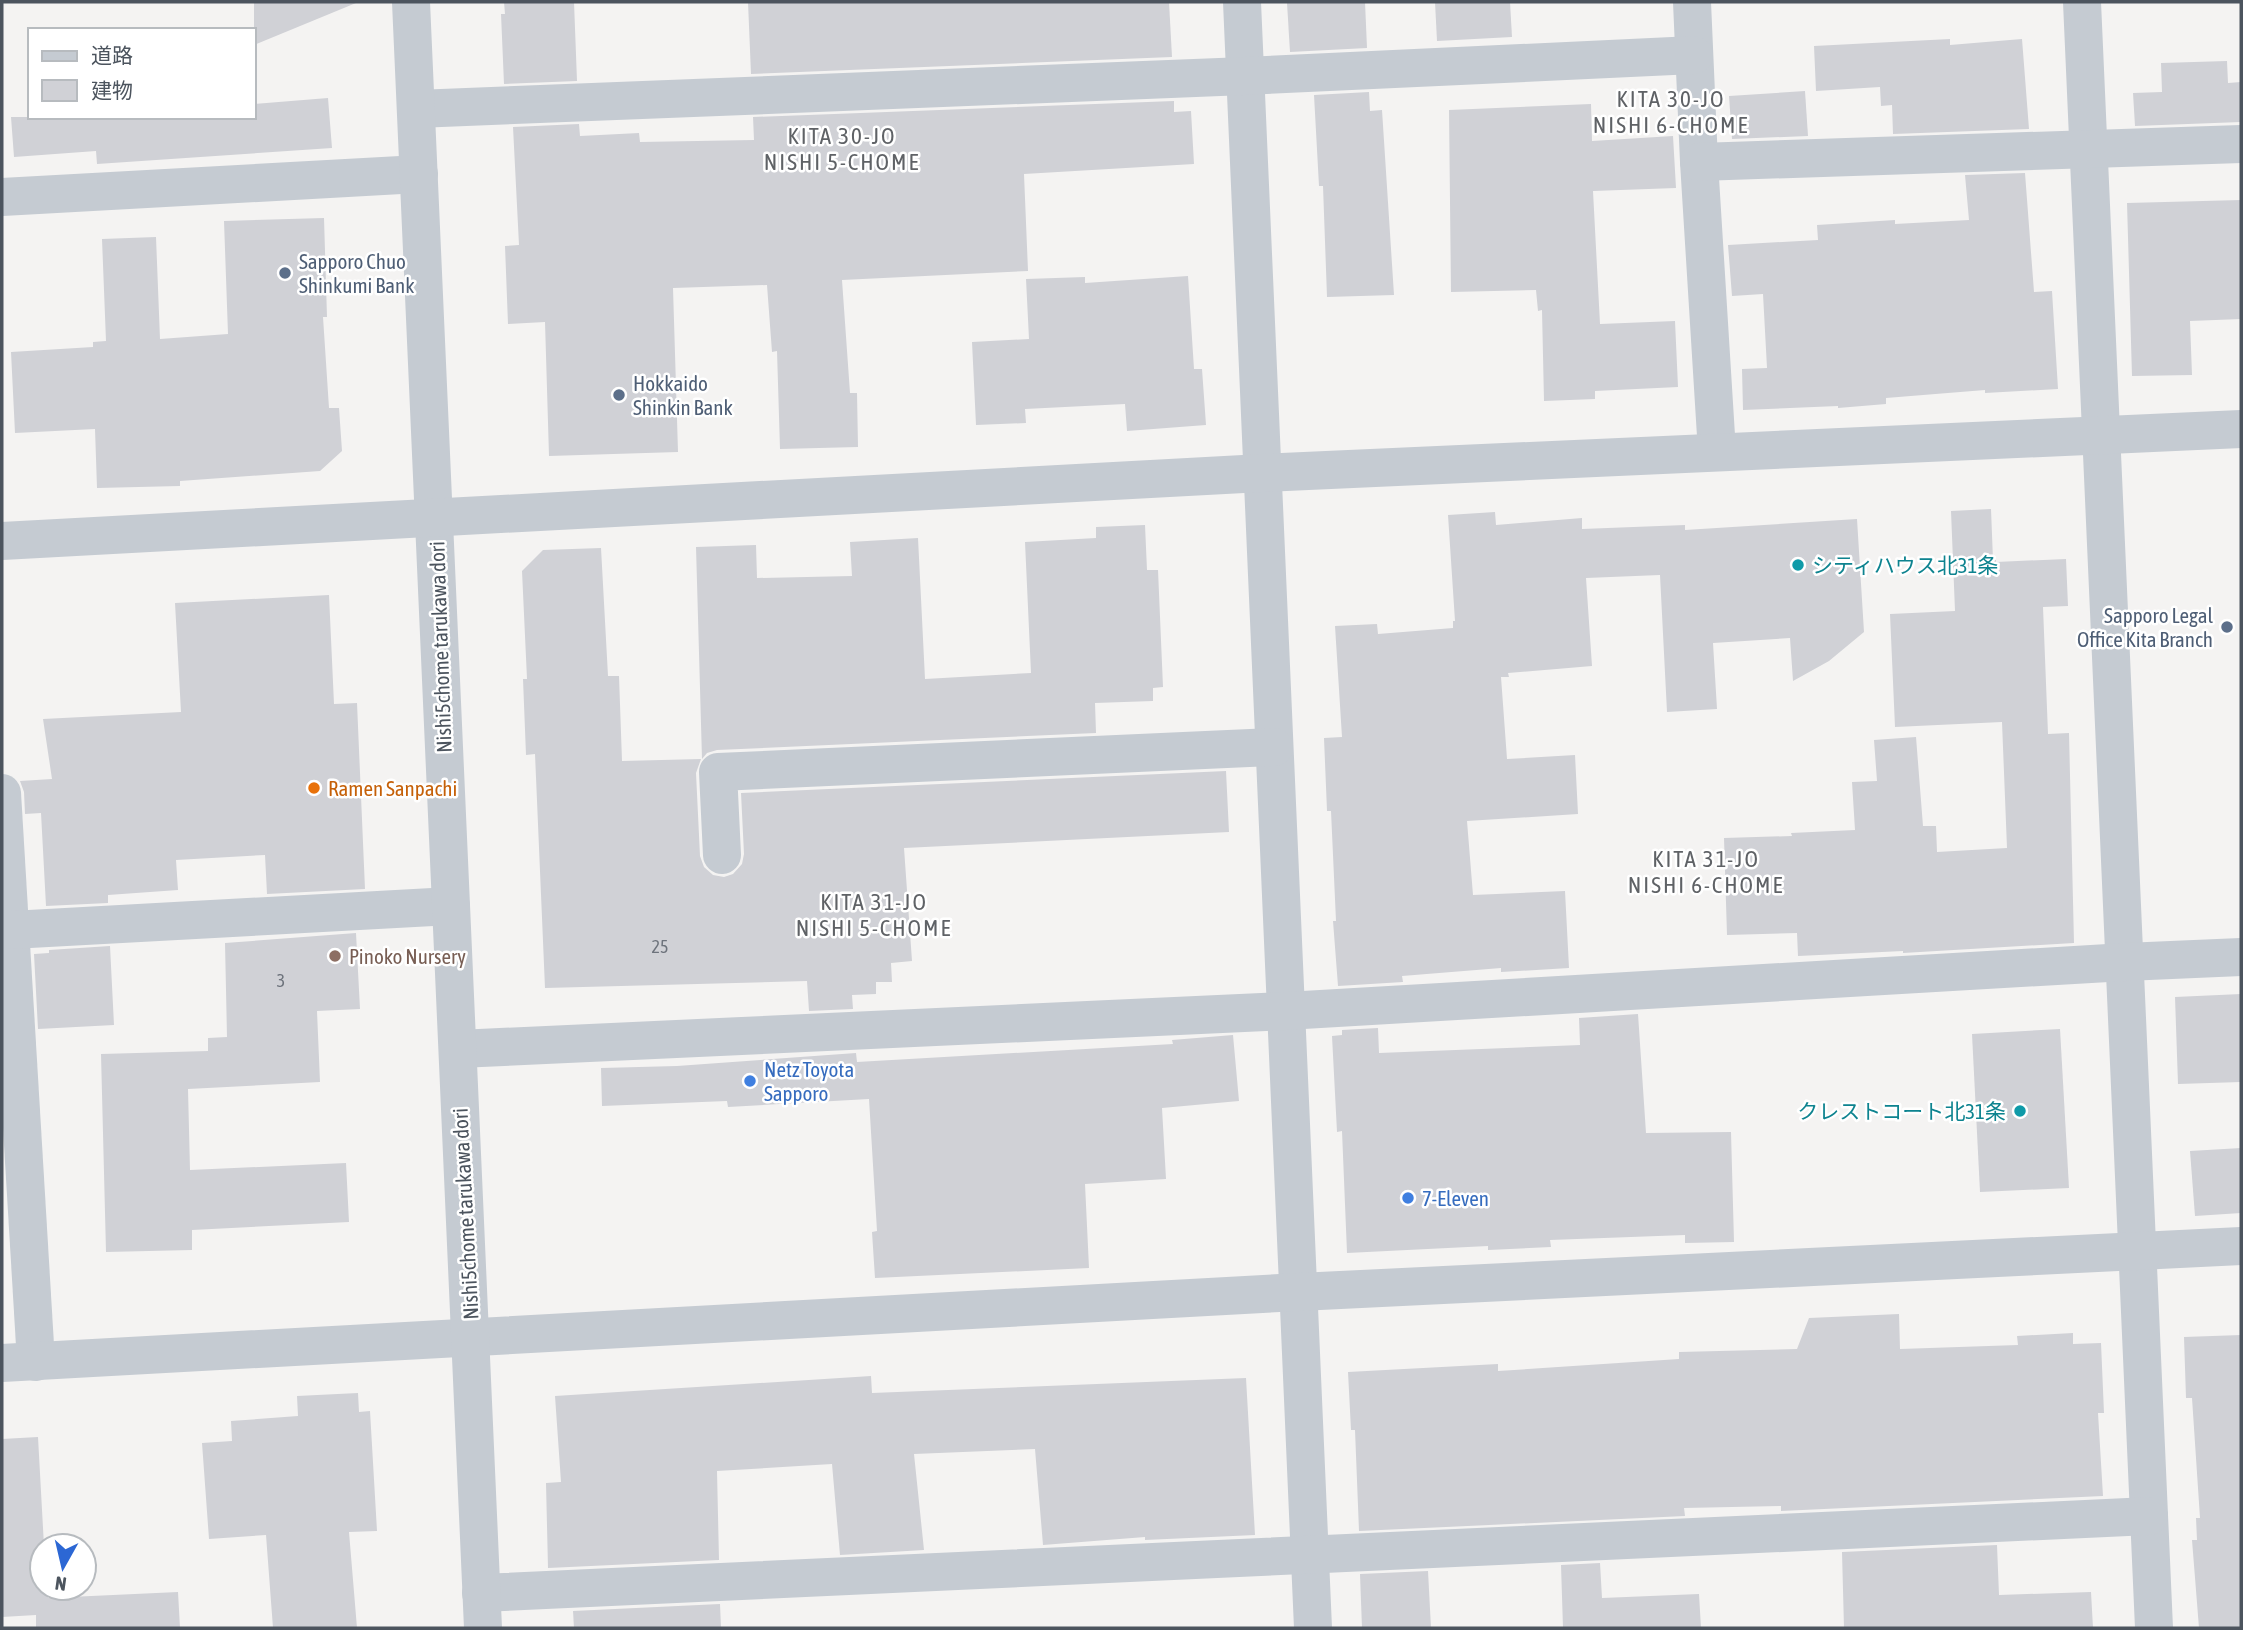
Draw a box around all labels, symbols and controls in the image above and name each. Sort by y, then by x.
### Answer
legend [28,28,256,119]
text: 道路 [91,43,133,67]
text: 建物 [91,78,133,102]
district label: KITA 30-JO NISHI 6-CHOME [1593,86,1749,138]
district label: KITA 30-JO NISHI 5-CHOME [764,123,920,175]
place label: Sapporo Chuo Shinkumi Bank [299,249,414,297]
marker: Sapporo Chuo Shinkumi Bank [277,265,293,281]
place label: Hokkaido Shinkin Bank [633,371,733,419]
marker: Hokkaido Shinkin Bank [611,387,627,403]
street label: Nishi5chome tarukawa dori [424,541,456,753]
place label: シティハウス北31条 [1812,553,1998,577]
marker: シティハウス北31条 [1790,557,1806,573]
place label: Sapporo Legal Office Kita Branch [2077,603,2213,651]
marker: Sapporo Legal Office Kita Branch [2219,619,2235,635]
place label: Ramen Sanpachi [328,776,457,800]
marker: Ramen Sanpachi [306,780,322,796]
district label: KITA 31-JO NISHI 6-CHOME [1628,846,1784,898]
district label: KITA 31-JO NISHI 5-CHOME [796,889,952,941]
house number: 25 [652,936,668,957]
place label: Pinoko Nursery [349,944,466,968]
marker: Pinoko Nursery [327,948,343,964]
house number: 3 [277,970,285,991]
place label: Netz Toyota Sapporo [764,1057,854,1105]
marker: Netz Toyota Sapporo [742,1073,758,1089]
place label: クレストコート北31条 [1797,1099,2006,1123]
marker: クレストコート北31条 [2012,1103,2028,1119]
street label: Nishi5chome tarukawa dori [447,1108,483,1320]
place label: 7-Eleven [1422,1186,1489,1210]
marker: 7-Eleven [1400,1190,1416,1206]
north arrow [28,1532,98,1602]
text: N [54,1572,68,1596]

